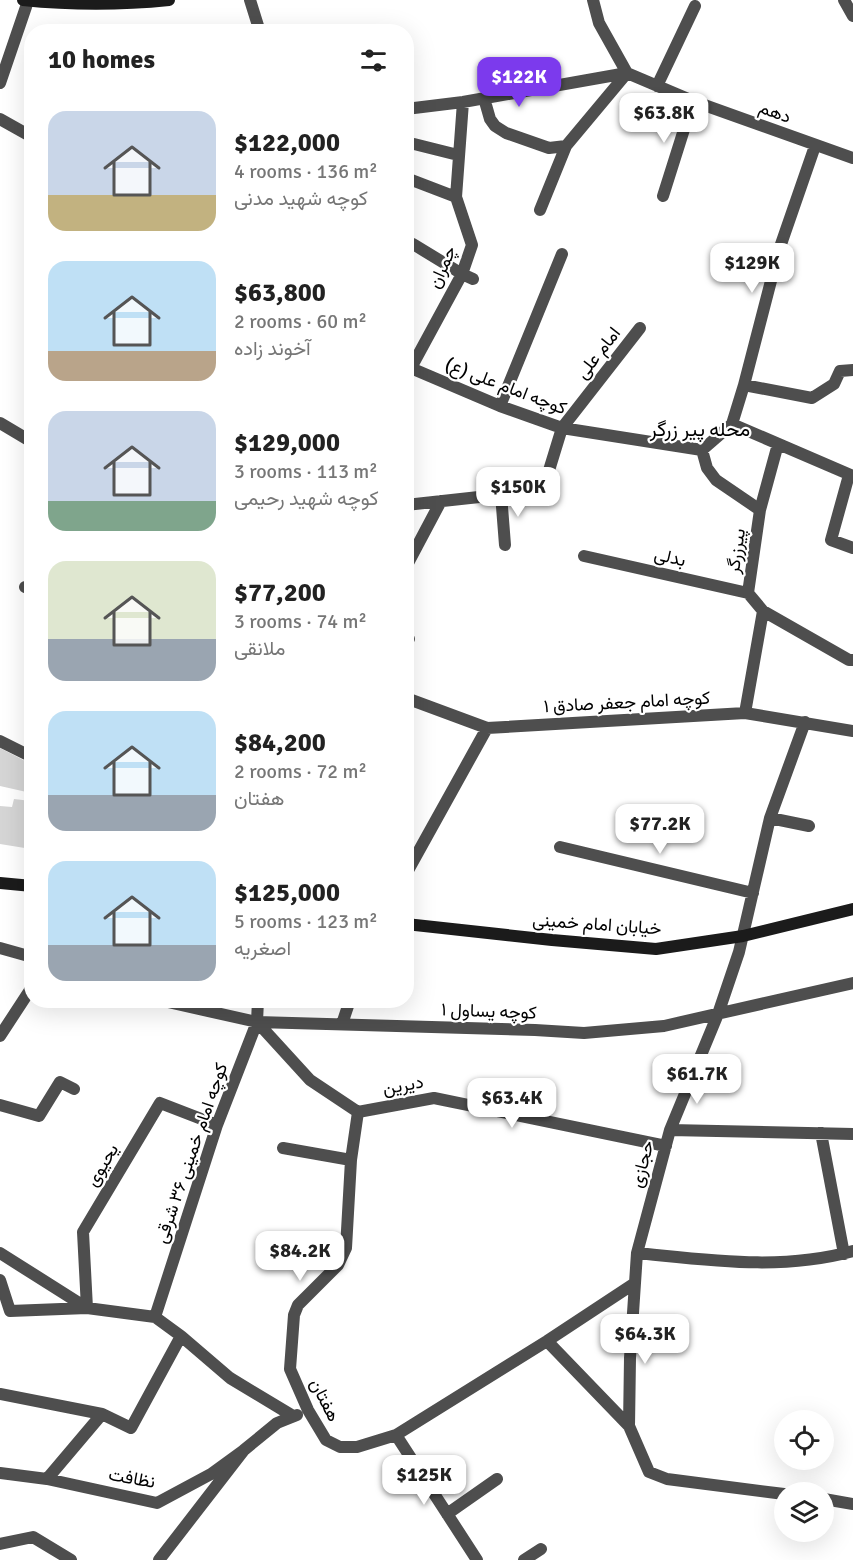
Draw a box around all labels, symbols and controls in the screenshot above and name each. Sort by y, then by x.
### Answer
text: 10 homes [48,44,155,76]
icon: filters [357,44,390,77]
pin: $122K [477,57,561,108]
text: $122K [491,64,547,89]
pin: $63.8K [615,93,713,144]
street label: دهم [756,96,794,129]
text: $63.8K [633,100,695,125]
text: $122,000 [234,127,340,159]
icon: home [96,135,168,207]
text: 4 rooms · 136 m² [234,159,378,184]
text: کوچه شهید مدنی [234,186,368,211]
street label: چمران [423,242,462,292]
pin: $129K [710,243,794,294]
text: $129K [724,250,780,275]
text: $63,800 [234,277,326,309]
icon: home [96,285,168,357]
text: 2 rooms · 60 m² [234,309,367,334]
street label: امام علی [571,323,626,384]
text: آخوند زاده [234,336,311,361]
street label: کوچه امام علی (ع) [442,353,570,420]
district label: محله پیر زرگر [649,417,750,443]
text: $129,000 [234,427,340,459]
icon: home [96,435,168,507]
text: 3 rooms · 113 m² [234,459,378,484]
pin: $150K [476,467,560,518]
text: $150K [490,474,546,499]
text: کوچه شهید رحیمی [234,486,379,511]
street label: پیرزرگر [722,527,751,576]
street label: بدلی [652,543,688,571]
text: $77,200 [234,577,326,609]
icon: home [96,585,168,657]
text: 3 rooms · 74 m² [234,609,367,634]
text: ملانقی [234,636,285,661]
street label: کوچه امام جعفر صادق ۱ [543,687,711,718]
text: $84,200 [234,727,326,759]
icon: home [96,735,168,807]
text: 2 rooms · 72 m² [234,759,367,784]
text: هفتان [234,786,284,811]
pin: $77.2K [611,804,709,855]
text: $77.2K [629,811,691,836]
text: $125,000 [234,877,340,909]
icon: home [96,885,168,957]
text: 5 rooms · 123 m² [234,909,378,934]
street label: خیابان امام خمینی [532,909,662,940]
text: اصغریه [234,936,291,961]
street label: کوچه یساول ۱ [441,998,537,1025]
pin: $61.7K [648,1054,746,1105]
street label: کوچه امام خمینی ۳۶ شرقی [150,1060,233,1247]
text: $61.7K [666,1061,728,1086]
street label: دیرین [381,1071,425,1099]
pin: $63.4K [463,1078,561,1129]
text: $63.4K [481,1085,543,1110]
street label: حجازی [625,1138,659,1190]
street label: یحیوی [81,1140,123,1190]
pin: $84.2K [251,1231,349,1282]
text: $84.2K [269,1238,331,1263]
pin: $64.3K [596,1314,694,1365]
text: $64.3K [614,1321,676,1346]
street label: هفتان [305,1375,345,1425]
map controls [774,1410,834,1542]
button: locate [774,1410,834,1470]
pin: $125K [382,1455,466,1506]
text: $125K [396,1462,452,1487]
street label: نظافت [107,1463,157,1493]
button: layers [774,1482,834,1542]

